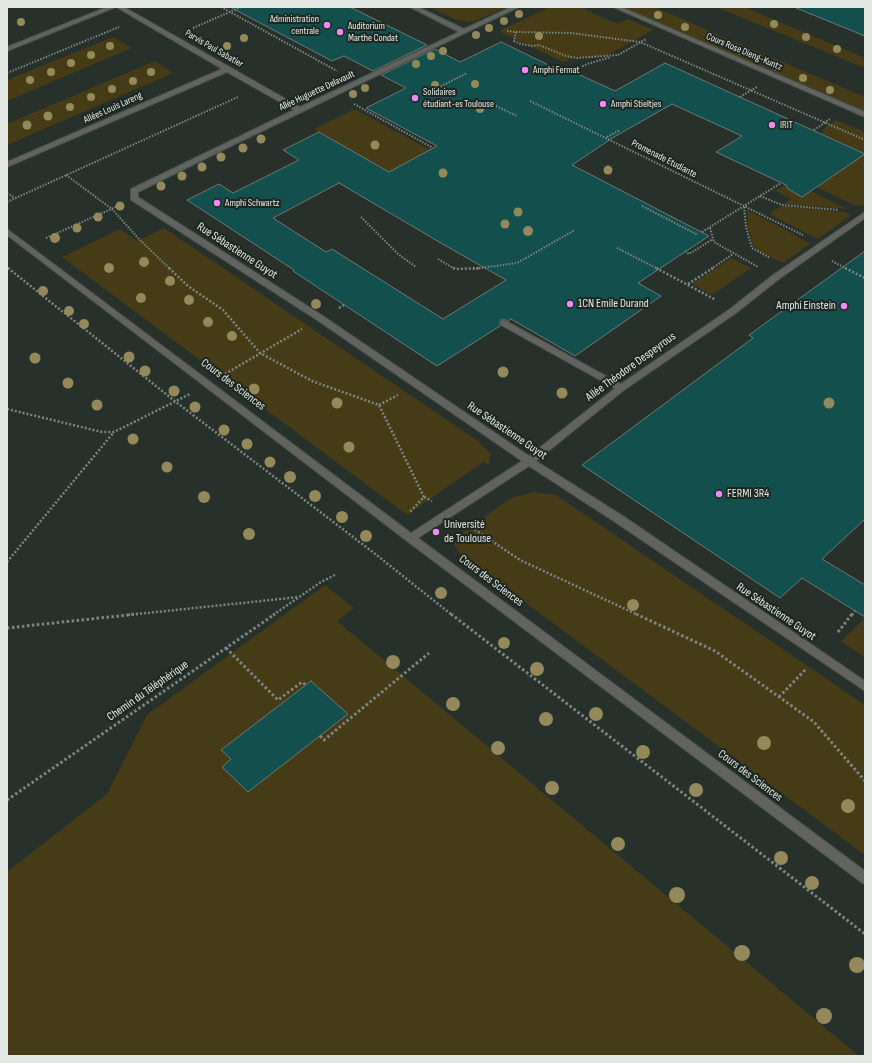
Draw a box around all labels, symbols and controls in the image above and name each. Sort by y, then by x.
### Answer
place label: Administration centrale [270,13,319,36]
marker: Administration centrale [322,20,332,30]
place label: Auditorium Marthe Condat [348,20,398,44]
street label: Parvis Paul Sabatier [183,27,245,71]
marker: Auditorium Marthe Condat [335,27,345,37]
street label: Cours Rose Dieng-Kuntz [704,31,784,73]
place label: Amphi Fermat [533,64,580,76]
marker: Amphi Fermat [520,65,530,75]
street label: Allée Huguette Delavault [277,68,357,114]
place label: Solidaires étudiant-es Toulouse [423,86,494,110]
street label: Allées Louis Lareng [82,90,144,126]
marker: Solidaires étudiant-es Toulouse [410,93,420,103]
place label: Amphi Stieltjes [611,98,661,110]
marker: Amphi Stieltjes [598,99,608,109]
place label: IRIT [780,119,793,131]
marker: IRIT [767,120,777,130]
street label: Promenade Etudiante [629,137,699,181]
place label: Amphi Schwartz [225,197,279,209]
marker: Amphi Schwartz [212,198,222,208]
street label: Rue Sébastienne Guyot [194,220,280,282]
place label: 1CN Emile Durand [578,297,649,311]
marker: 1CN Emile Durand [565,299,575,309]
place label: Amphi Einstein [776,299,836,313]
marker: Amphi Einstein [839,301,849,311]
street label: Allée Théodore Despeyrous [583,329,679,405]
street label: Cours des Sciences [198,356,268,414]
street label: Rue Sébastienne Guyot [464,399,550,463]
place label: FERMI 3R4 [727,487,769,501]
marker: FERMI 3R4 [714,489,724,499]
place label: Université de Toulouse [444,518,491,546]
marker: Université de Toulouse [431,527,441,537]
street label: Cours des Sciences [456,552,526,610]
street label: Rue Sébastienne Guyot [733,580,819,644]
street label: Chemin du Téléphérique [105,658,191,724]
street label: Cours des Sciences [715,747,785,805]

